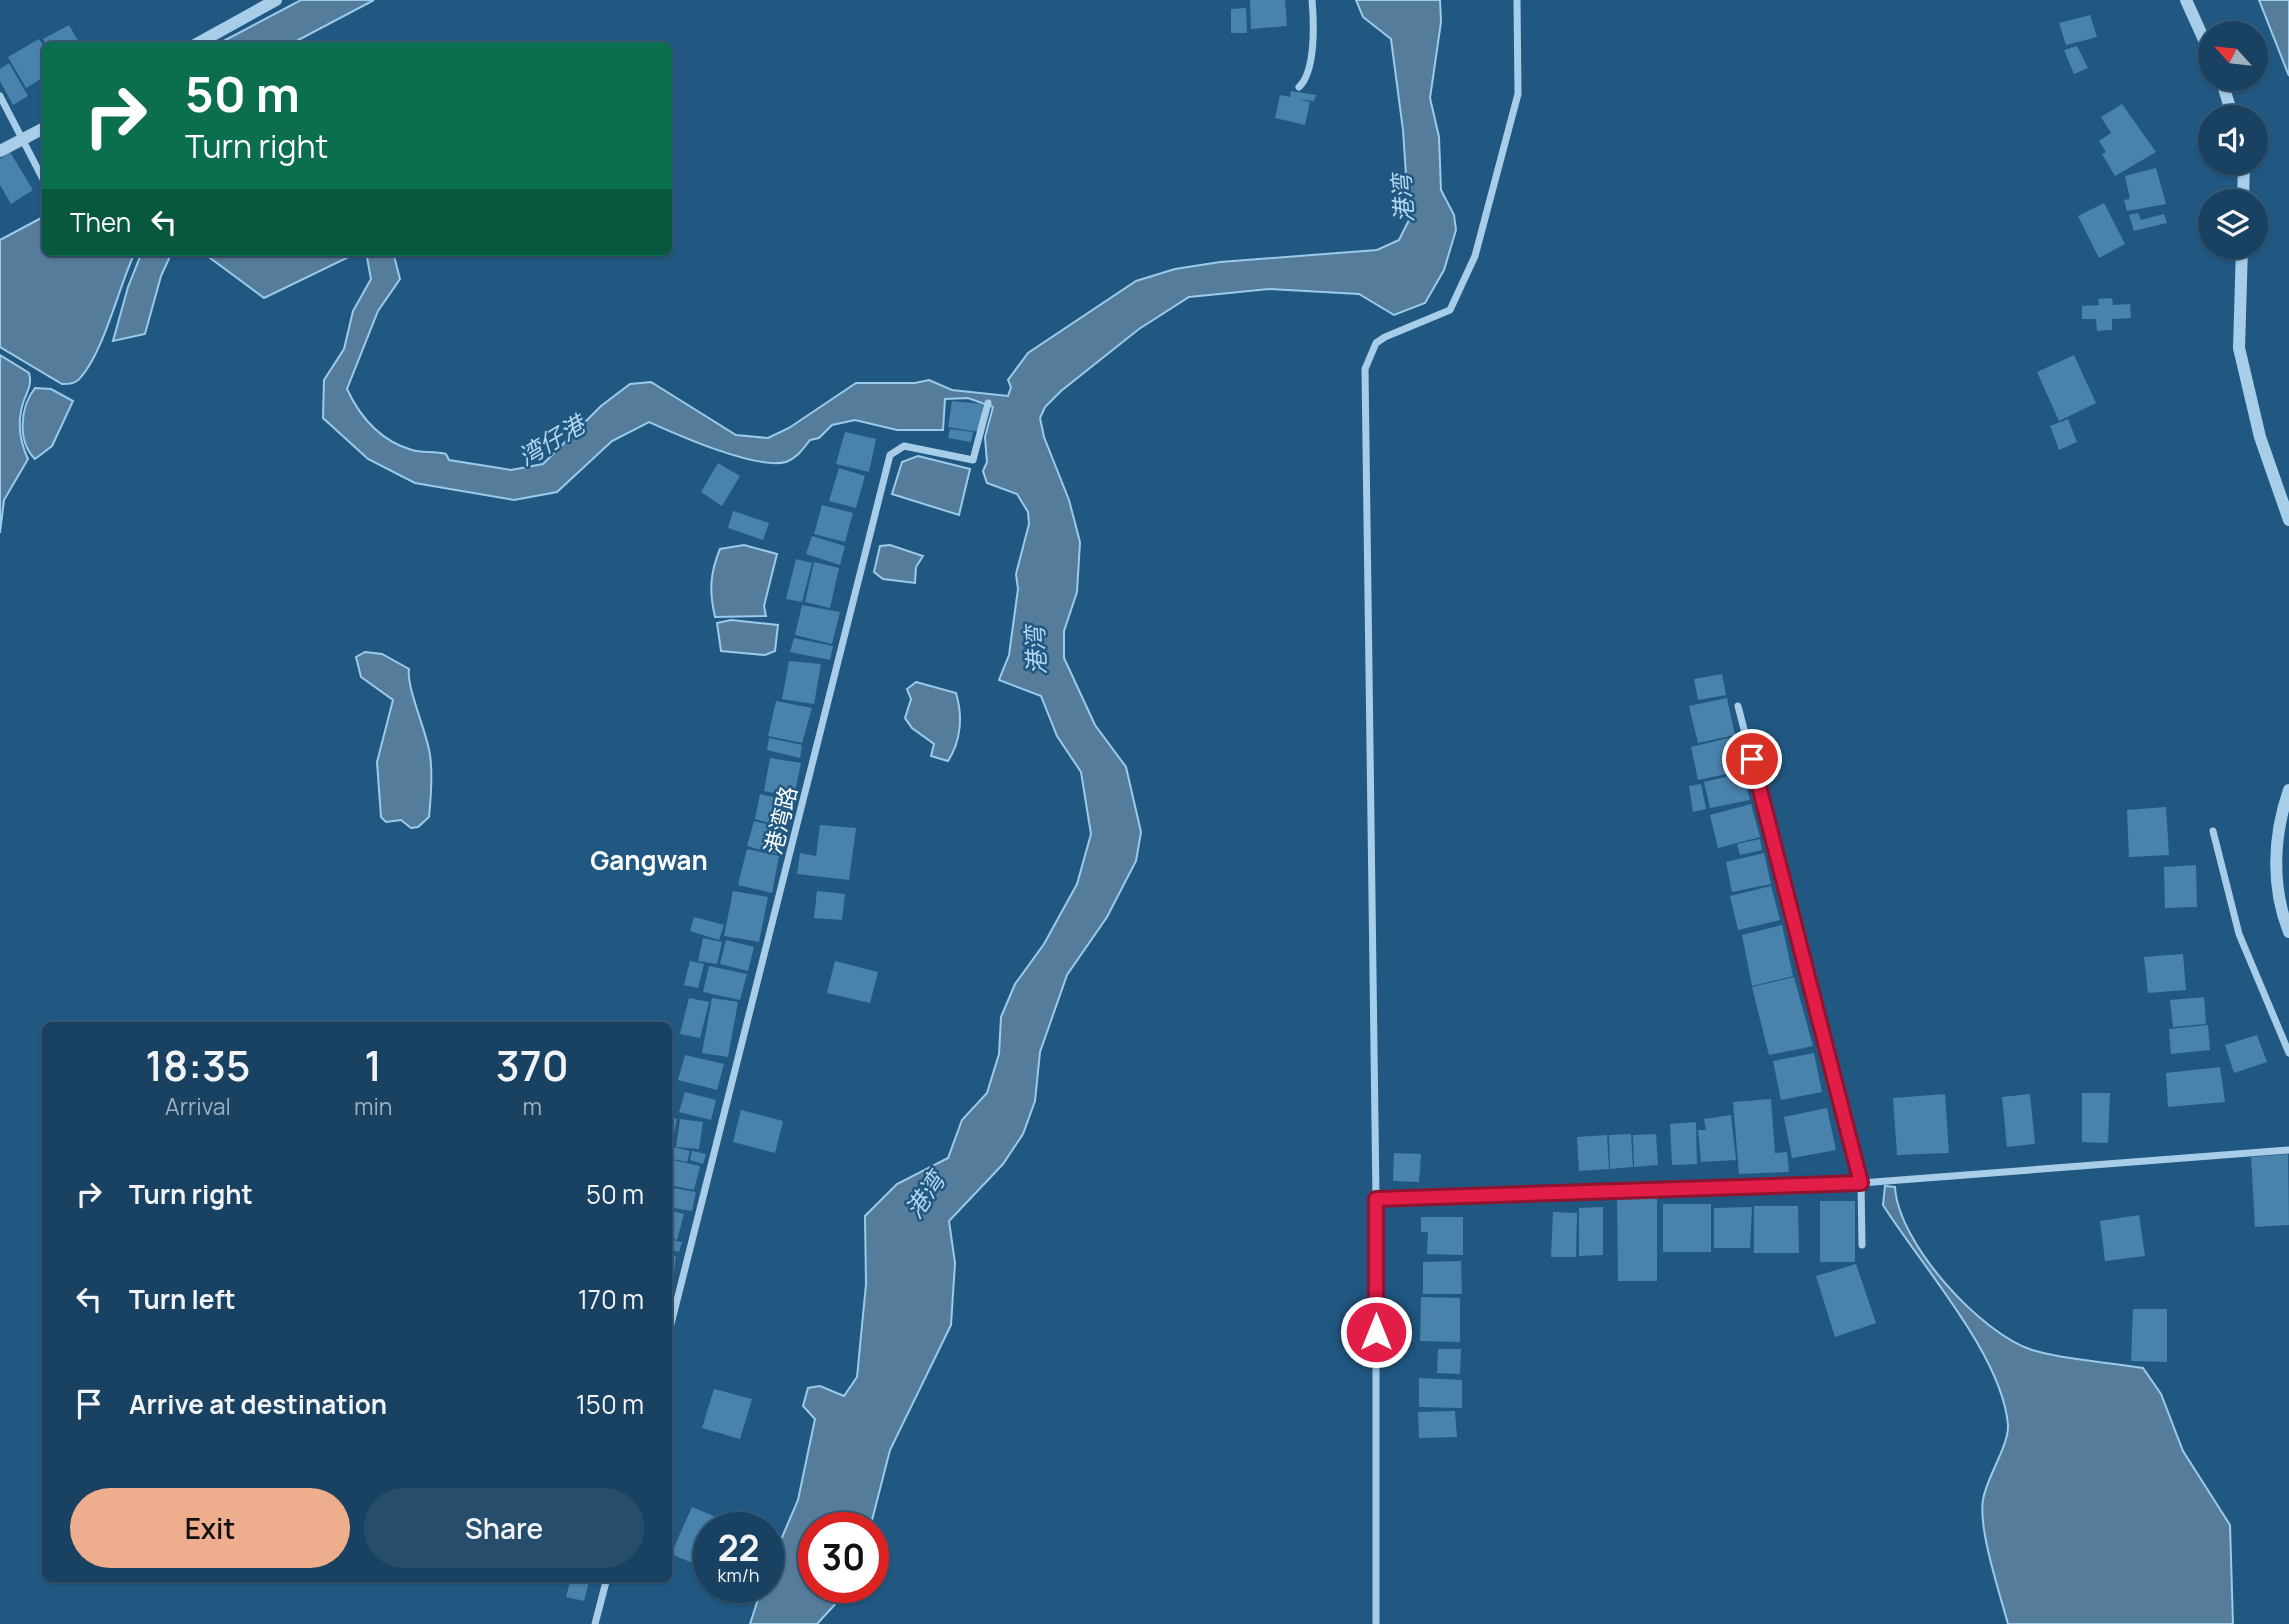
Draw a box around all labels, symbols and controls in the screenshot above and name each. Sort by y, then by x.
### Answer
north arrow [2198,21,2268,91]
map controls [2198,21,2268,259]
text: 50 m [185,60,300,127]
icon: right [70,70,161,161]
button: sound [2198,105,2268,175]
text: Turn right [185,124,328,168]
water label: 港湾 [1384,170,1420,224]
button: layers [2198,189,2268,259]
icon: left [145,203,183,241]
text: Then [70,204,131,240]
water label: 湾仔港 [512,406,593,473]
water label: 港湾 [1017,622,1053,676]
pin [1722,729,1782,789]
icon: arrive [1733,740,1771,778]
street label: 港湾路 [756,783,804,857]
district label: Gangwan [590,842,708,878]
text: 18:35 [145,1036,251,1094]
text: 1 [364,1036,382,1094]
text: 370 [496,1036,569,1094]
text: Arrival [165,1090,231,1122]
text: min [354,1090,392,1122]
text: m [522,1090,542,1122]
water label: 港湾 [897,1163,953,1224]
icon: right [70,1175,108,1213]
text: Turn right [129,1176,253,1212]
text: 50 m [586,1176,644,1212]
icon: left [70,1280,108,1318]
text: Turn left [129,1281,236,1317]
text: 170 m [578,1281,644,1317]
position arrow [1339,1295,1413,1369]
icon: arrive [70,1385,108,1423]
text: Arrive at destination [129,1386,387,1422]
text: 150 m [576,1386,644,1422]
button: Exit [70,1488,350,1568]
button: Share [364,1488,644,1568]
speed limit sign: 30 [798,1512,889,1603]
text: 22 [718,1524,759,1572]
text: km/h [718,1563,759,1587]

